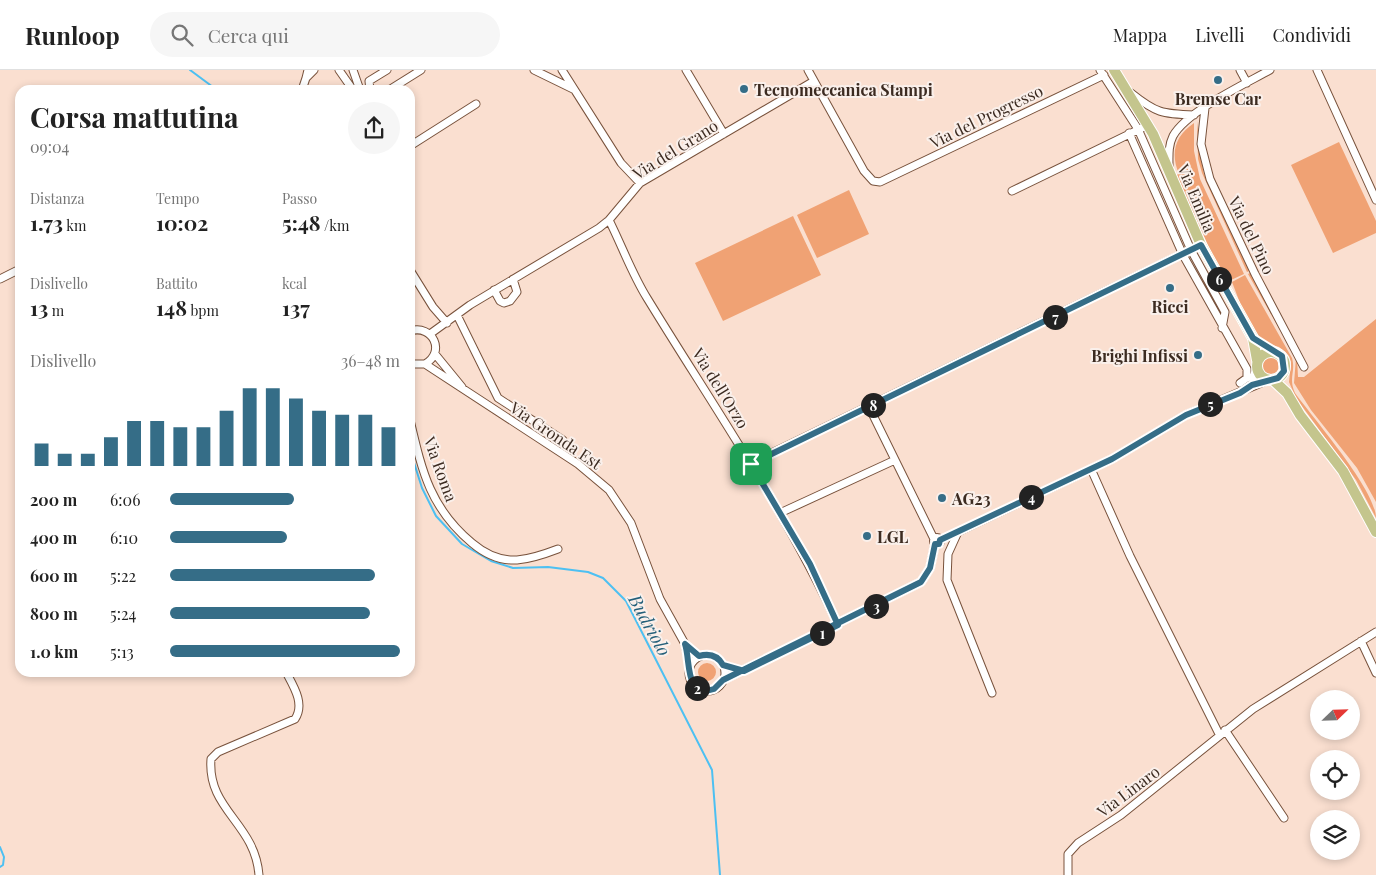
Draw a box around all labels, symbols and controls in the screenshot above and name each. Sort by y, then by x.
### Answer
search box [150,12,500,57]
text: Runloop [25,19,120,51]
icon: search [168,21,196,49]
text: Cerca qui [208,22,289,48]
text: Mappa [1113,23,1167,47]
text: Livelli [1195,23,1244,47]
text: Condividi [1272,23,1351,47]
marker: Bremse Car [1212,74,1224,86]
place label: Tecnomeccanica Stampi [754,79,933,100]
street label: Via del Progresso [925,79,1046,153]
marker: Tecnomeccanica Stampi [738,83,750,95]
place label: Bremse Car [1175,88,1262,109]
text: Corsa mattutina [30,98,239,135]
button: share [348,102,400,154]
street label: Via del Grano [628,114,722,184]
text: 09:04 [30,136,70,157]
street label: Via Emilia [1173,160,1221,235]
text: Distanza [30,189,84,208]
text: Tempo [156,189,199,208]
text: Passo [282,189,317,208]
street label: Via del Pino [1224,192,1280,278]
text: 1.73 [30,208,63,236]
text: 10:02 [156,208,208,236]
text: 5:48 [282,208,321,236]
text: km [63,216,86,235]
text: /km [321,216,349,235]
pin: 6 [1206,266,1232,292]
text: 6 [1216,270,1223,289]
text: Dislivello [30,274,88,293]
text: Battito [156,274,198,293]
text: kcal [282,274,307,293]
marker: Ricci [1164,282,1176,294]
text: 13 [30,293,48,321]
text: 148 [156,293,187,321]
text: 137 [282,293,310,321]
place label: Ricci [1151,296,1189,317]
text: m [48,301,64,320]
text: bpm [187,301,219,320]
pin: 7 [1042,304,1068,330]
text: 7 [1052,308,1059,327]
street label: Via dell'Orzo [687,343,754,432]
place label: Brighi Infissi [1091,345,1188,366]
marker: Brighi Infissi [1192,349,1204,361]
text: Dislivello [30,350,96,371]
text: 36–48 m [341,350,400,371]
pin: 8 [860,392,886,418]
pin: 5 [1198,392,1222,416]
text: 5 [1207,395,1214,414]
street label: Via Gronda Est [505,396,606,474]
text: 8 [870,396,877,415]
street label: Via Roma [419,433,462,504]
pin [730,443,772,485]
icon: arrive [737,450,765,478]
pin: 4 [1018,484,1044,510]
place label: AG23 [951,488,991,509]
text: 4 [1028,488,1035,507]
text: 200 m [30,489,77,510]
text: 6:06 [110,489,140,510]
marker: AG23 [936,492,948,504]
place label: LGL [877,526,909,547]
text: 400 m [30,527,77,548]
text: 6:10 [110,527,138,548]
marker: LGL [861,530,873,542]
text: 600 m [30,565,78,586]
text: 5:22 [110,565,136,586]
water label: Budriolo [623,589,677,660]
pin: 3 [864,594,888,618]
text: 3 [873,597,880,616]
text: 800 m [30,603,78,624]
text: 5:24 [110,603,136,624]
pin: 1 [810,620,834,646]
text: 1 [820,624,825,643]
text: 1.0 km [30,641,78,662]
text: 5:13 [110,641,134,662]
pin: 2 [684,676,710,700]
text: 2 [694,679,701,698]
north arrow [1310,690,1360,740]
map controls [1310,690,1360,860]
button: locate [1310,750,1360,800]
street label: Via Linaro [1092,760,1164,822]
button: layers [1310,810,1360,860]

